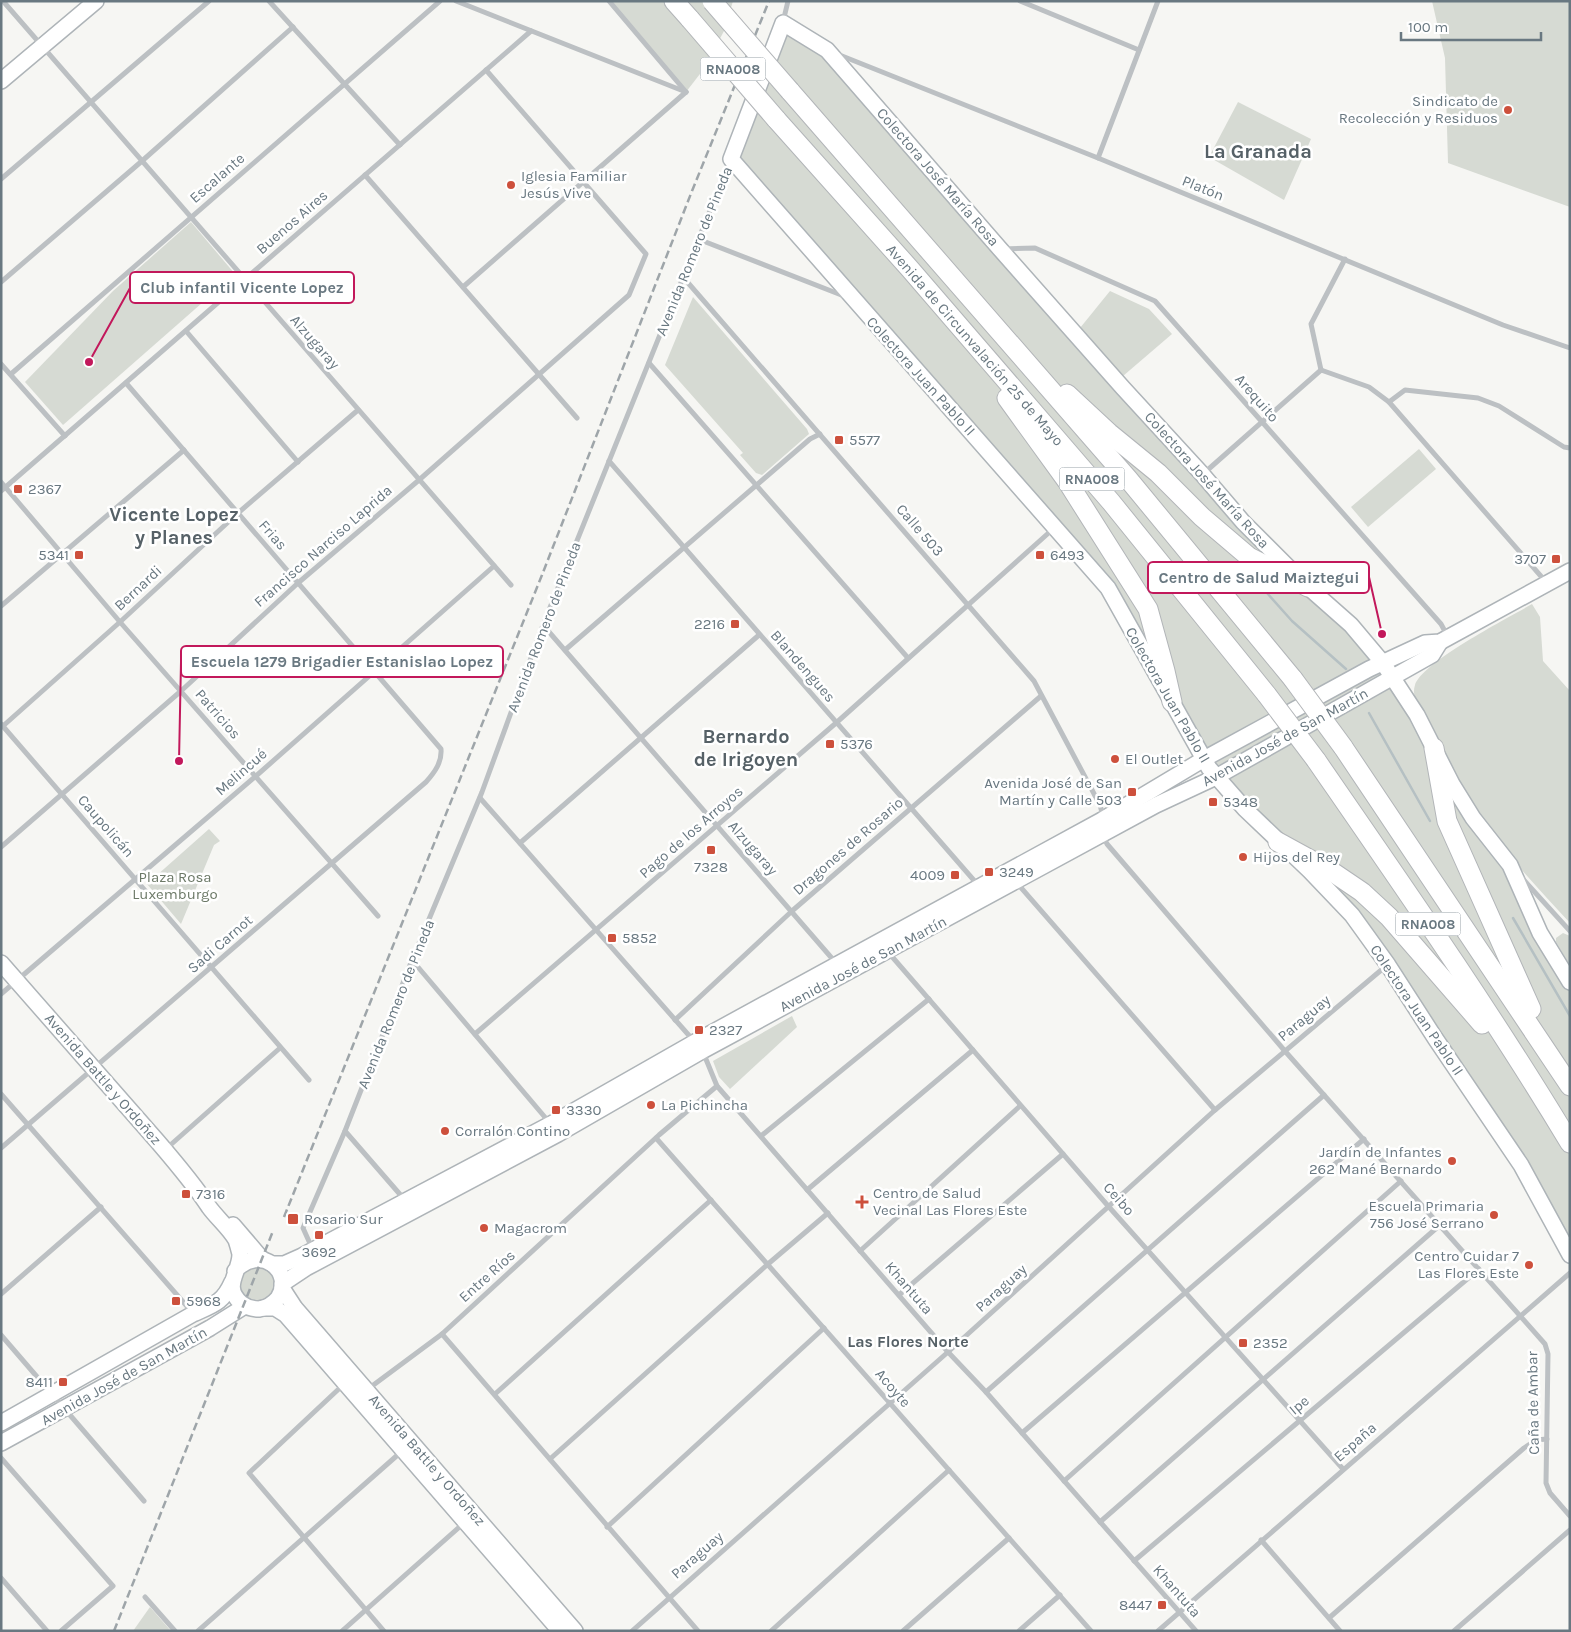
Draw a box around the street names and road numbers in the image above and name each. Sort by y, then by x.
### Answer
road number: RNA008 [700,58,766,80]
street label: Colectora José María Rosa [873,104,1003,250]
street label: Escalante [186,149,248,207]
street label: Avenida Romero de Pineda [652,164,736,338]
street label: Platón [1179,171,1227,205]
street label: Buenos Aires [253,186,331,258]
street label: Avenida de Circunvalación 25 de Mayo [883,241,1067,449]
street label: Alzugaray [286,311,344,373]
street label: Colectora Juan Pablo II [863,313,979,439]
street label: Arequito [1231,370,1283,426]
street label: Colectora José María Rosa [1141,408,1273,552]
road number: RNA008 [1060,468,1124,490]
street label: Francisco Narciso Laprida [250,481,396,611]
street label: Calle 503 [892,500,948,560]
street label: Frias [255,516,291,554]
street label: Avenida Romero de Pineda [503,539,585,715]
street label: Bernardi [110,561,166,615]
street label: Colectora Juan Pablo II [1122,624,1214,766]
street label: Blandengues [767,626,839,706]
street label: Avenida José de San Martín [1199,684,1371,790]
street label: Patricios [191,685,245,743]
street label: Melincué [211,745,271,799]
street label: Pago de los Arroyos [635,782,747,882]
street label: Caupolicán [74,791,138,861]
street label: Dragones de Rosario [789,793,907,899]
street label: Alzugaray [724,817,782,879]
street label: Sadi Carnot [184,911,256,977]
street label: Avenida José de San Martín [776,912,950,1016]
road number: RNA008 [1396,912,1460,936]
street label: Avenida Romero de Pineda [354,917,438,1091]
street label: Colectora Juan Pablo II [1366,941,1468,1079]
street label: Paraguay [1274,991,1334,1045]
street label: Avenida Battle y Ordoñez [41,1009,165,1149]
street label: Ceibo [1100,1179,1138,1219]
street label: Entre Ríos [455,1246,519,1306]
street label: Khantuta [881,1258,937,1318]
street label: Paraguay [972,1260,1030,1316]
street label: Avenida José de San Martín [38,1323,210,1429]
street label: Caña de Ambar [1523,1350,1543,1455]
street label: Acoyte [871,1365,915,1411]
street label: Avenida Battle y Ordoñez [365,1390,489,1530]
street label: Ipe [1285,1391,1313,1419]
street label: España [1330,1419,1380,1465]
street label: Paraguay [667,1528,727,1582]
street label: Khantuta [1149,1561,1205,1621]

